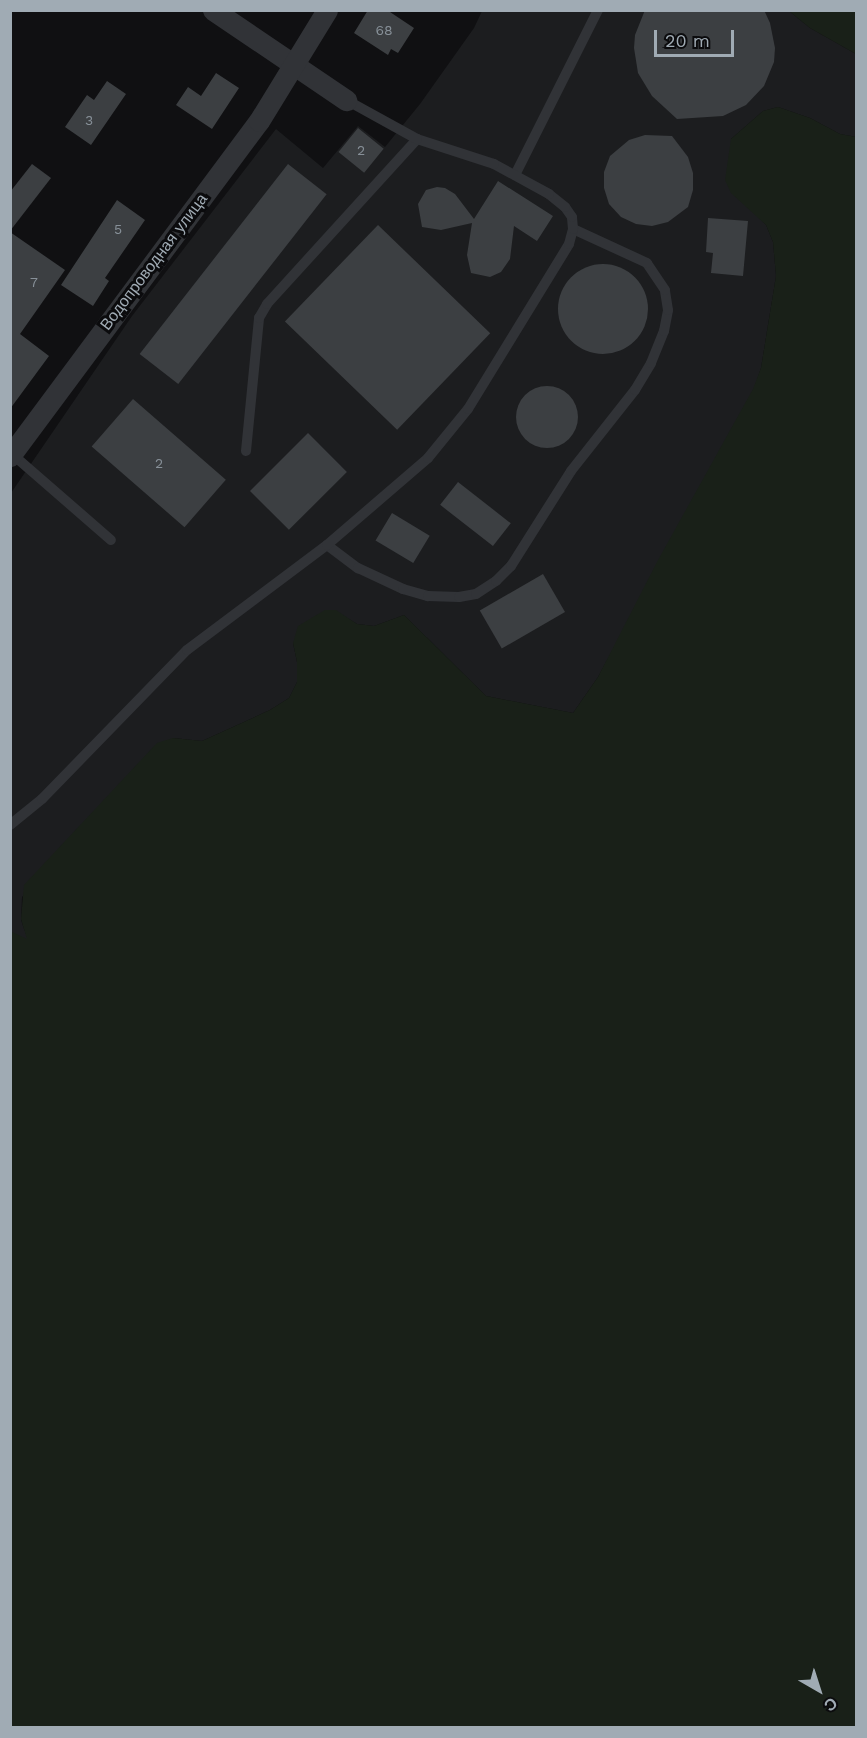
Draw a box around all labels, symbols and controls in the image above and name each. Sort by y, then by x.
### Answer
scale bar [657,18,736,56]
house number: 68 [375,22,393,38]
text: 20 m [665,30,710,51]
house number: 3 [85,112,93,128]
house number: 2 [357,142,365,158]
street label: Водопроводная улица [96,190,212,334]
house number: 5 [114,221,122,237]
house number: 7 [30,274,38,290]
house number: 2 [155,455,163,471]
north arrow [789,1660,849,1720]
text: С [820,1693,841,1715]

